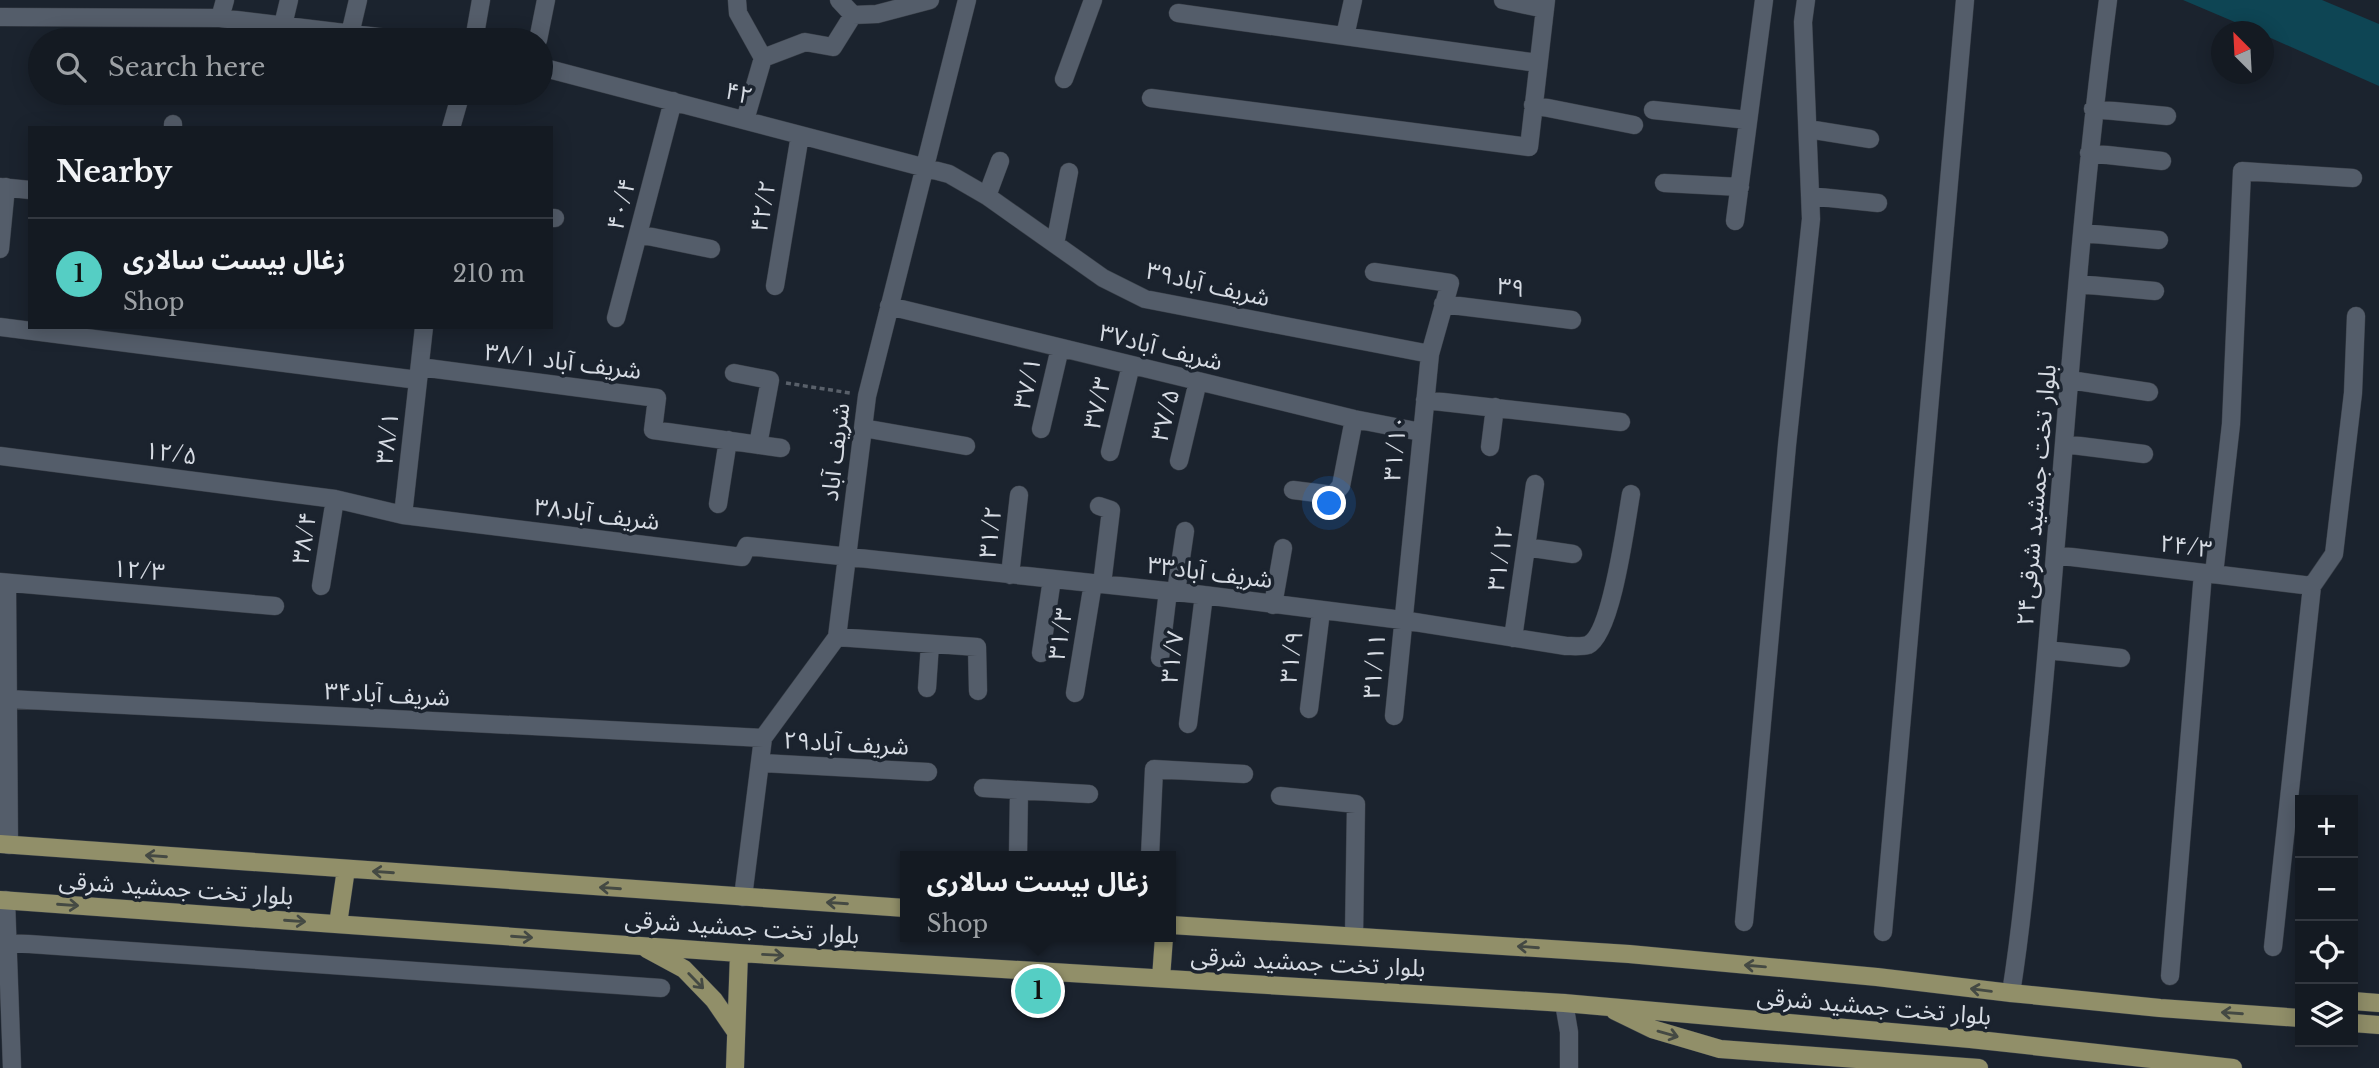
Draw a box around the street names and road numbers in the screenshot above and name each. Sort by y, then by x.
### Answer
street label: ۴۲ [722,75,756,111]
street label: ۴۰/۴ [600,175,642,233]
street label: ۴۲/۲ [744,178,782,234]
street label: شریف آباد۳۹ [1143,256,1273,312]
street label: ۳۹ [1496,271,1526,303]
street label: شریف آباد۳۷ [1096,318,1226,376]
street label: ۳۸/۱ شریف آباد [483,337,643,385]
street label: ۳۷/۱ [1007,354,1047,412]
street label: بلوار تخت جمشید شرقی۲۴ [2010,363,2062,627]
street label: ۳۷/۳ [1077,374,1117,432]
street label: ۳۷/۵ [1145,386,1185,444]
street label: شریف آباد [815,401,855,503]
street label: ۳۸/۱ [369,410,405,466]
street label: ۳۱/۱۰ [1377,414,1413,482]
street label: ۱۲/۵ [143,435,199,471]
street label: شریف آباد۳۸ [533,492,661,536]
street label: ۳۱/۲ [972,504,1008,560]
street label: ۳۸/۴ [286,510,322,566]
street label: ۳۱/۱۲ [1481,523,1519,593]
street label: ۲۴/۳ [2158,528,2214,564]
street label: شریف آباد۳۳ [1146,550,1274,594]
street label: ۱۲/۳ [112,553,166,587]
street label: ۳۱/۳ [1042,606,1078,662]
street label: ۳۱/۷ [1154,629,1190,685]
street label: ۳۱/۹ [1273,629,1309,685]
street label: ۳۱/۱۱ [1357,632,1391,700]
street label: شریف آباد۳۴ [323,676,451,712]
street label: شریف آباد۲۹ [782,725,910,761]
street label: بلوار تخت جمشید شرقی [58,865,294,911]
street label: بلوار تخت جمشید شرقی [624,904,860,950]
street label: بلوار تخت جمشید شرقی [1190,941,1426,983]
street label: بلوار تخت جمشید شرقی [1756,981,1992,1031]

